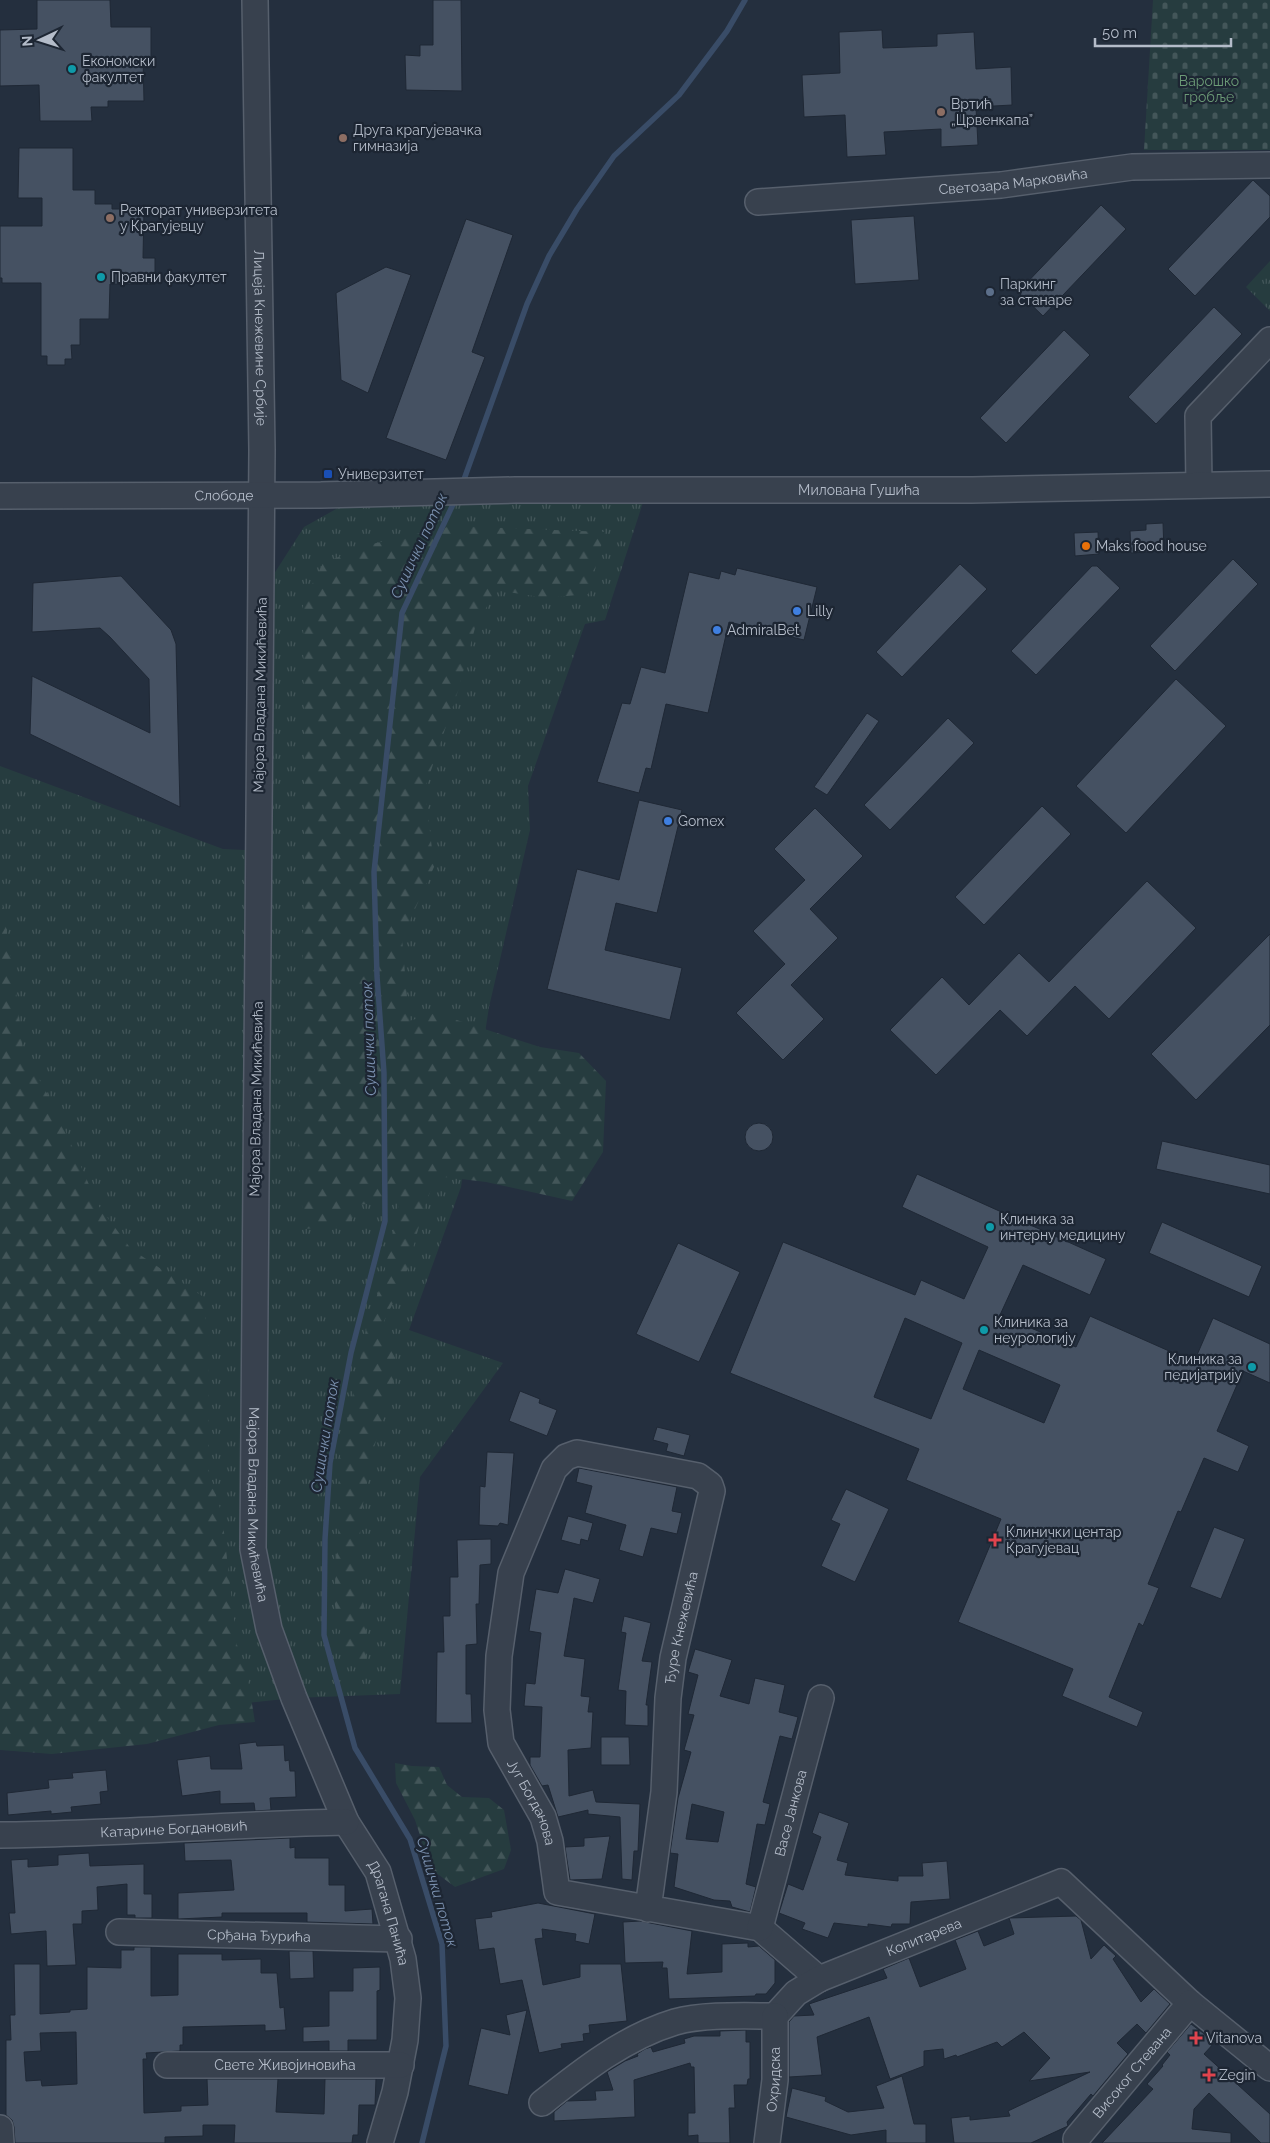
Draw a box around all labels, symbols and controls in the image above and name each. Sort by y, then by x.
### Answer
north arrow [15,15,65,65]
scale bar [1095,15,1231,47]
text: 50 m [1102,24,1137,42]
text: N [19,35,35,47]
place label: Економски факултет [82,53,155,85]
marker: Економски факултет [66,63,78,75]
park label: Варошко гробље [1179,73,1239,105]
place label: Вртић „Црвенкапа” [951,96,1033,128]
marker: Вртић „Црвенкапа” [935,106,947,118]
place label: Друга крагујевачка гимназија [353,122,482,154]
marker: Друга крагујевачка гимназија [337,132,349,144]
street label: Светозара Марковића [938,165,1089,197]
place label: Ректорат универзитета у Крагујевцу [120,202,278,234]
marker: Ректорат универзитета у Крагујевцу [104,212,116,224]
street label: Лицеја Кнежевине Србије [251,250,270,426]
place label: Правни факултет [111,269,227,285]
marker: Правни факултет [95,271,107,283]
place label: Паркинг за станаре [1000,276,1072,308]
marker: Паркинг за станаре [984,286,996,298]
place label: Универзитет [338,466,424,482]
marker: Универзитет [322,468,334,480]
street label: Милована Гушића [798,482,920,498]
street label: Слободе [194,487,254,503]
water label: Сушички поток [387,490,452,602]
place label: Maks food house [1096,538,1207,554]
marker: Maks food house [1080,540,1092,552]
street label: Мајора Владана Микићевића [250,597,270,793]
place label: Lilly [807,603,834,619]
marker: Lilly [791,605,803,617]
place label: AdmiralBet [727,622,800,638]
marker: AdmiralBet [711,624,723,636]
place label: Gomex [678,813,724,829]
marker: Gomex [662,815,674,827]
water label: Сушички поток [358,981,380,1096]
street label: Мајора Владана Микићевића [246,1001,266,1197]
place label: Клиника за интерну медицину [1000,1211,1126,1243]
marker: Клиника за интерну медицину [984,1221,996,1233]
place label: Клиника за неурологију [994,1314,1076,1346]
marker: Клиника за неурологију [978,1324,990,1336]
place label: Клиника за педијатрију [1164,1351,1242,1383]
marker: Клиника за педијатрију [1246,1361,1258,1373]
water label: Сушички поток [307,1378,343,1494]
street label: Мајора Владана Микићевића [245,1407,271,1603]
place label: Клинички центар Крагујевац [1006,1524,1122,1556]
marker: Клинички центар Крагујевац [988,1533,1002,1547]
street label: Ђуре Кнежевића [662,1570,701,1685]
street label: Југ Богданова [504,1757,558,1846]
street label: Васе Јанкова [771,1768,810,1858]
street label: Катарине Богдановић [100,1817,248,1840]
water label: Сушички поток [413,1835,462,1950]
street label: Драгана Панића [364,1857,412,1966]
street label: Копитарева [884,1915,964,1959]
street label: Срђана Ђурића [207,1926,311,1945]
street label: Високог Стевана [1089,2024,1174,2121]
place label: Vitanova [1206,2030,1262,2046]
marker: Vitanova [1190,2032,1202,2044]
street label: Охридска [763,2047,783,2113]
street label: Свете Живојиновића [214,2057,356,2073]
place label: Zegin [1219,2067,1256,2083]
marker: Zegin [1203,2069,1215,2081]

